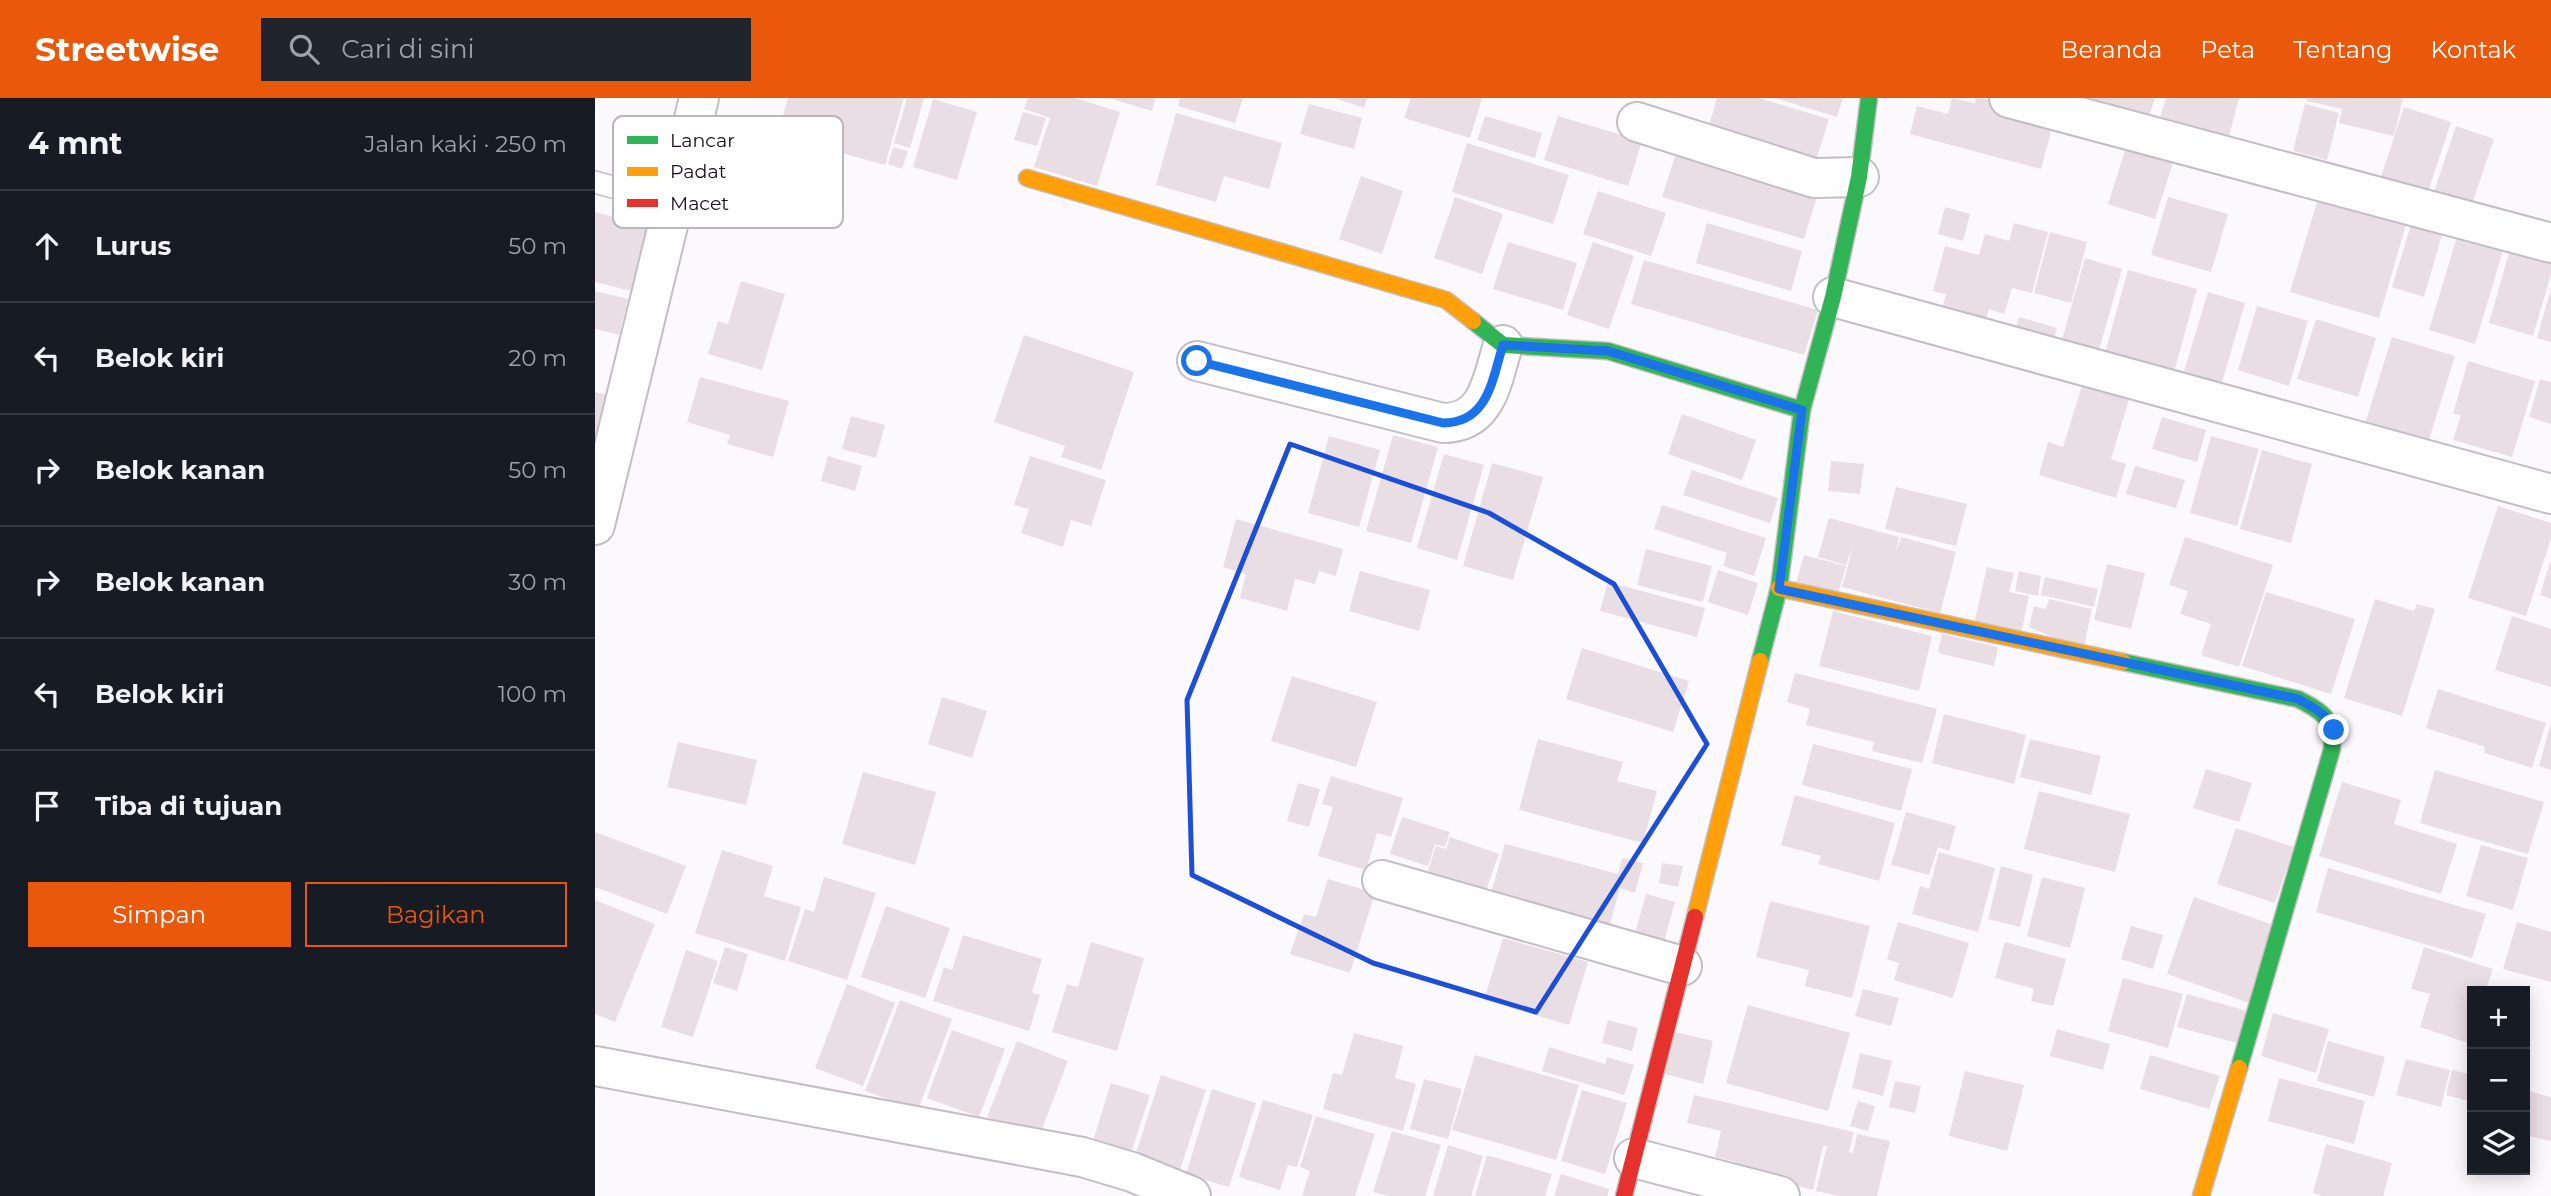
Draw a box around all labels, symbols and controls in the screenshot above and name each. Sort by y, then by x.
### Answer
search box [261,18,751,81]
text: Streetwise [35,29,219,69]
icon: search [285,30,323,68]
text: Cari di sini [341,33,475,65]
text: Beranda [2060,35,2162,64]
text: Peta [2200,35,2255,64]
text: Tentang [2293,35,2392,64]
text: Kontak [2430,35,2516,64]
legend [613,116,843,228]
text: 4 mnt [28,125,122,162]
text: Lancar [670,129,735,152]
text: Jalan kaki · 250 m [364,130,567,158]
text: Padat [670,160,727,183]
text: Macet [670,192,729,215]
icon: ahead [28,227,66,265]
text: Lurus [95,230,171,262]
text: 50 m [508,232,567,260]
icon: left [28,339,66,377]
text: Belok kiri [95,342,224,374]
text: 20 m [508,344,567,372]
route start [1181,345,1212,376]
icon: right [28,451,66,489]
text: Belok kanan [95,454,265,486]
text: 50 m [508,456,567,484]
icon: right [28,563,66,601]
text: Belok kanan [95,566,265,598]
text: 30 m [508,568,567,596]
icon: left [28,675,66,713]
text: Belok kiri [95,678,224,710]
text: 100 m [498,680,567,708]
route end [2318,714,2349,745]
icon: arrive [28,787,66,825]
text: Tiba di tujuan [95,790,282,822]
button: Simpan [28,882,291,947]
button: Bagikan [305,882,567,947]
map controls [2467,986,2530,1175]
button: + [2467,986,2530,1049]
button: − [2467,1049,2530,1112]
button: layers [2467,1112,2530,1175]

